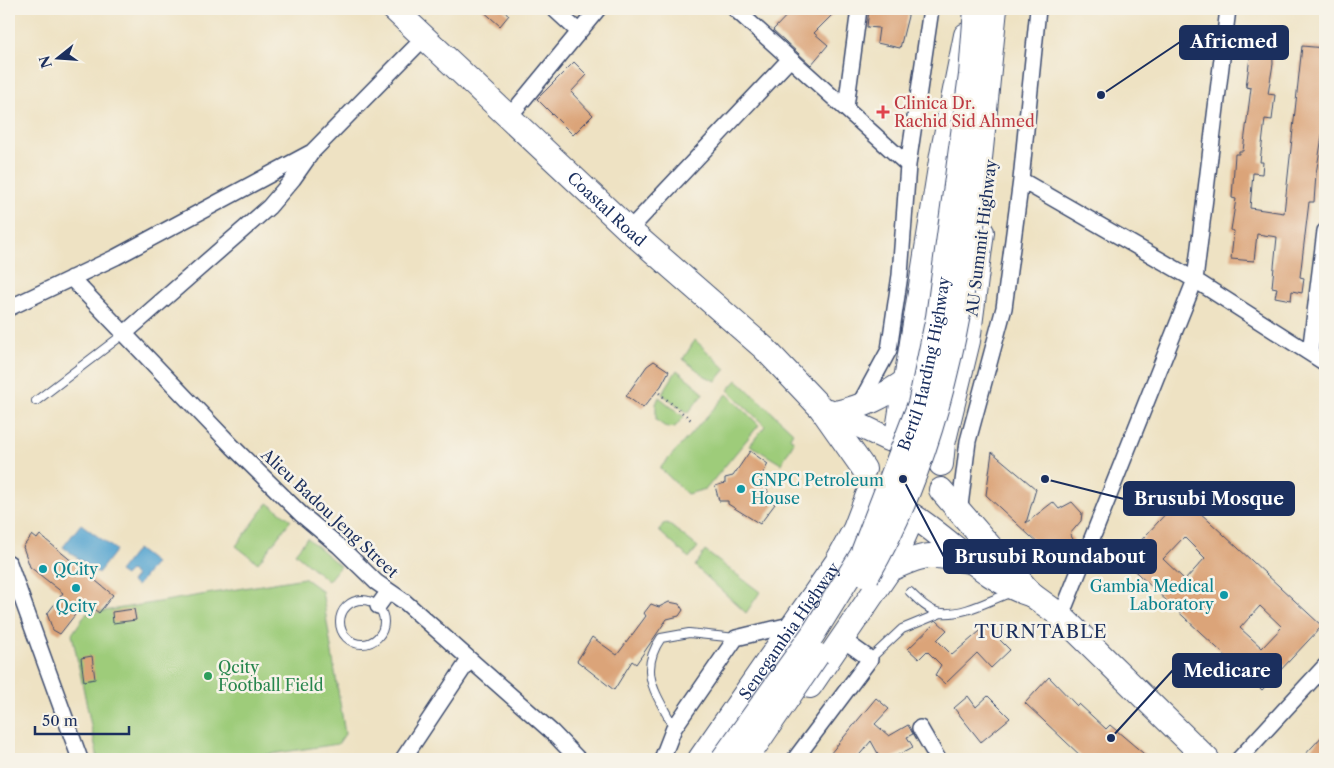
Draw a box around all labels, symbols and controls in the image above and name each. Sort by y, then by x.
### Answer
callout: Africmed [1180,26,1288,59]
text: Africmed [1189,31,1278,53]
north arrow [32,32,82,82]
text: N [35,53,56,70]
place label: Clinica Dr. Rachid Sid Ahmed [894,93,1035,131]
marker: Clinica Dr. Rachid Sid Ahmed [876,105,890,119]
street label: AU Summit Highway [961,157,1001,319]
street label: Coastal Road [563,167,650,251]
street label: Bertil Harding Highway [893,274,954,453]
street label: Alieu Badou Jeng Street [257,444,403,582]
place label: GNPC Petroleum House [751,470,884,508]
callout: Brusubi Mosque [1124,482,1294,515]
marker: GNPC Petroleum House [735,483,747,495]
text: Brusubi Mosque [1134,488,1284,510]
callout: Brusubi Roundabout [944,540,1156,573]
text: Brusubi Roundabout [954,546,1146,568]
street label: Senegambia Highway [734,558,844,703]
place label: QCity [53,559,99,579]
marker: QCity [37,563,49,575]
place label: Gambia Medical Laboratory [1090,576,1215,614]
marker: Qcity [70,582,82,594]
marker: Gambia Medical Laboratory [1218,589,1230,601]
place label: Qcity [55,596,98,616]
district label: TURNTABLE [974,620,1108,643]
callout: Medicare [1173,654,1281,687]
place label: Qcity Football Field [218,657,324,695]
text: Medicare [1183,660,1271,682]
marker: Qcity Football Field [202,670,214,682]
scale bar [35,703,129,735]
text: 50 m [42,711,78,730]

